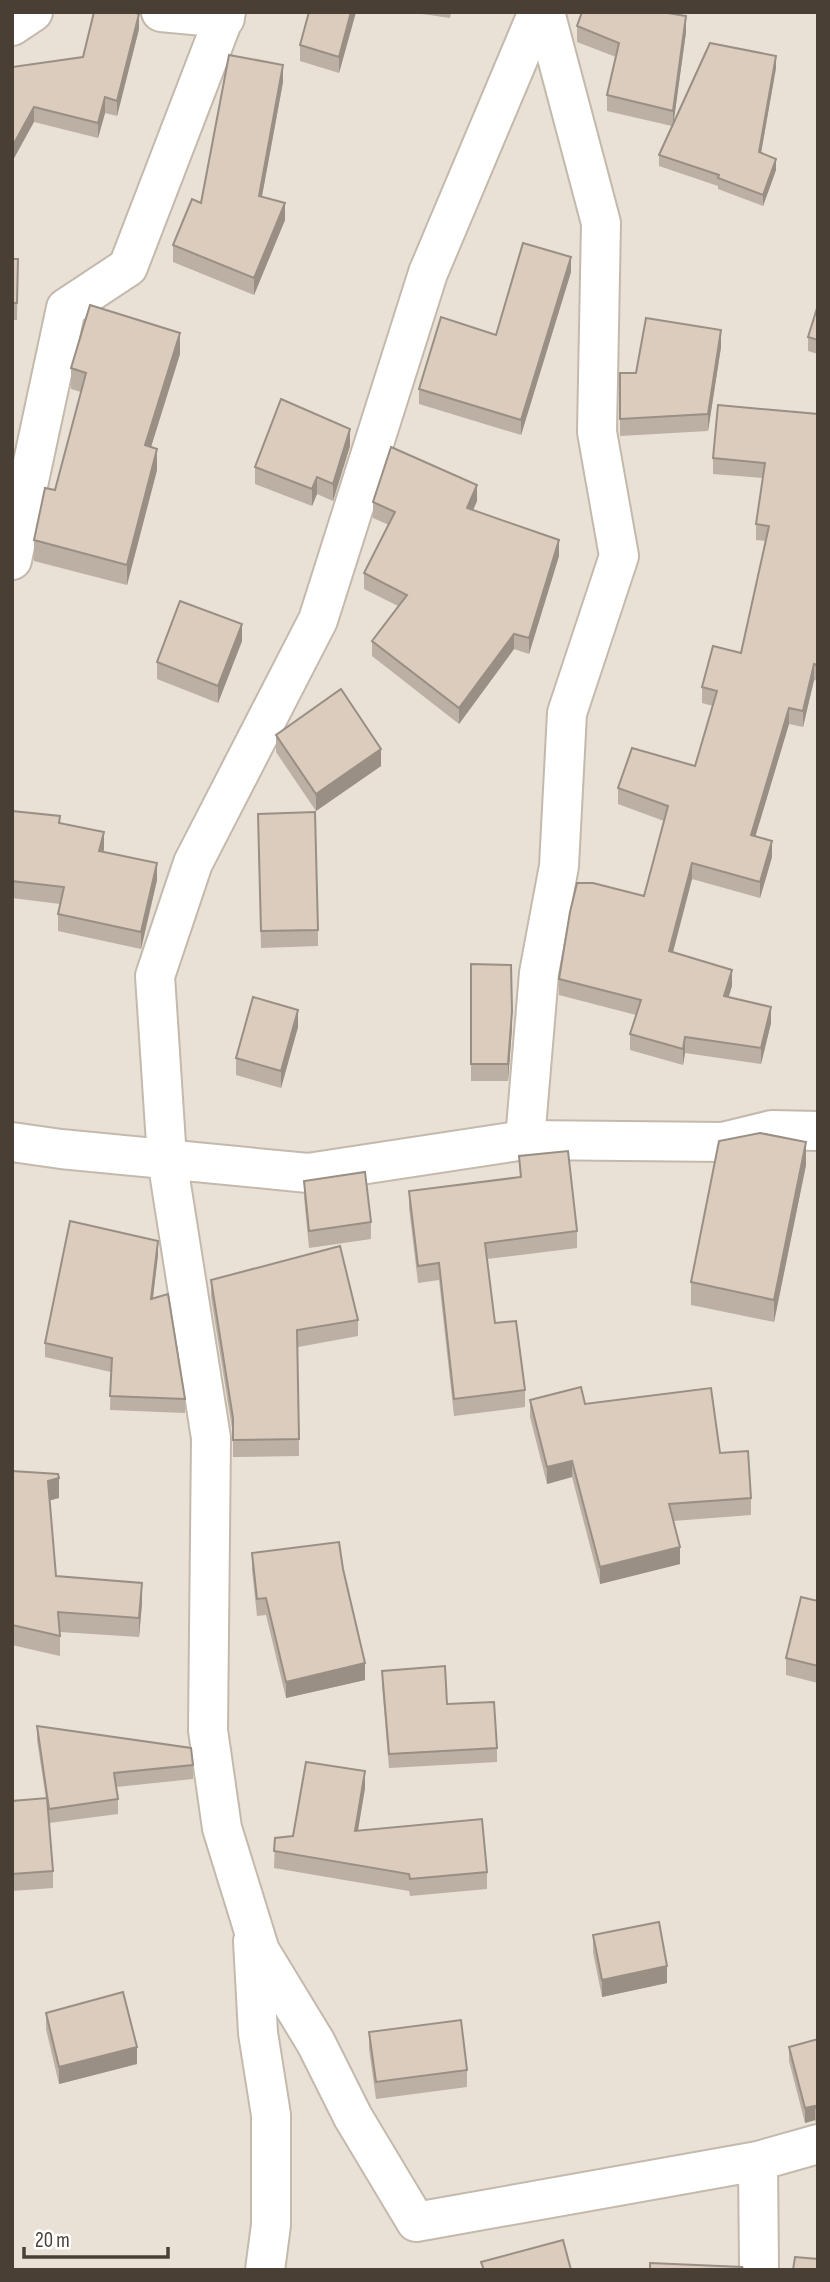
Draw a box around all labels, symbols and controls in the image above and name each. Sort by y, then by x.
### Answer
scale bar [24,2216,168,2260]
text: 20 m [35,2228,70,2253]

